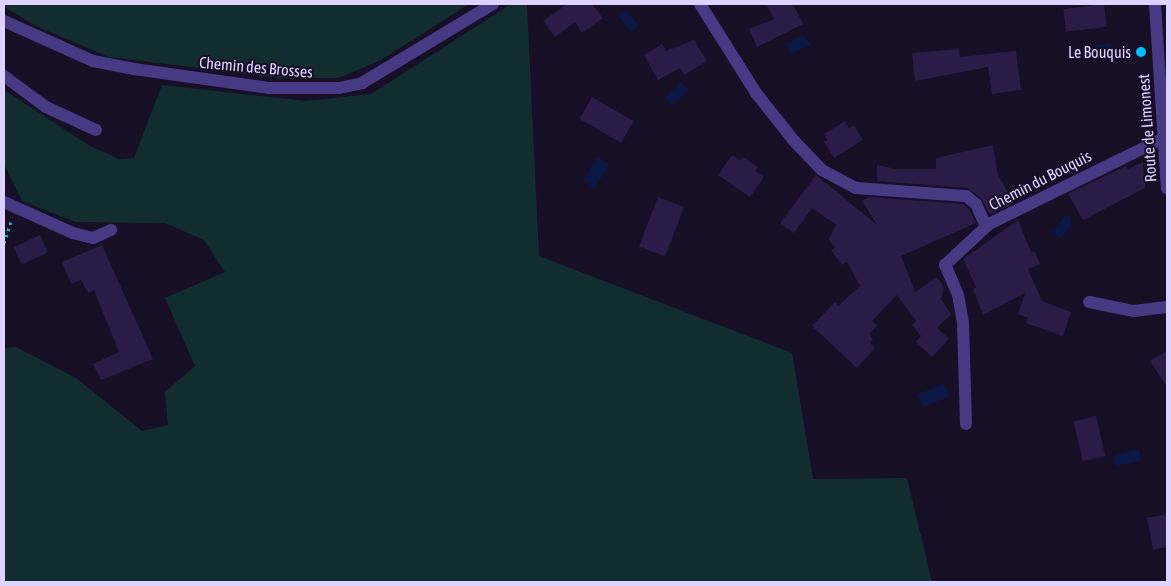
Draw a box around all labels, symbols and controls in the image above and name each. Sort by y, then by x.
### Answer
place label: Le Bouquis [1068,42,1131,62]
marker: Le Bouquis [1135,46,1147,58]
street label: Chemin des Brosses [198,52,314,82]
street label: Route de Limonest [1134,73,1160,183]
street label: Chemin du Bouquis [986,146,1094,214]

